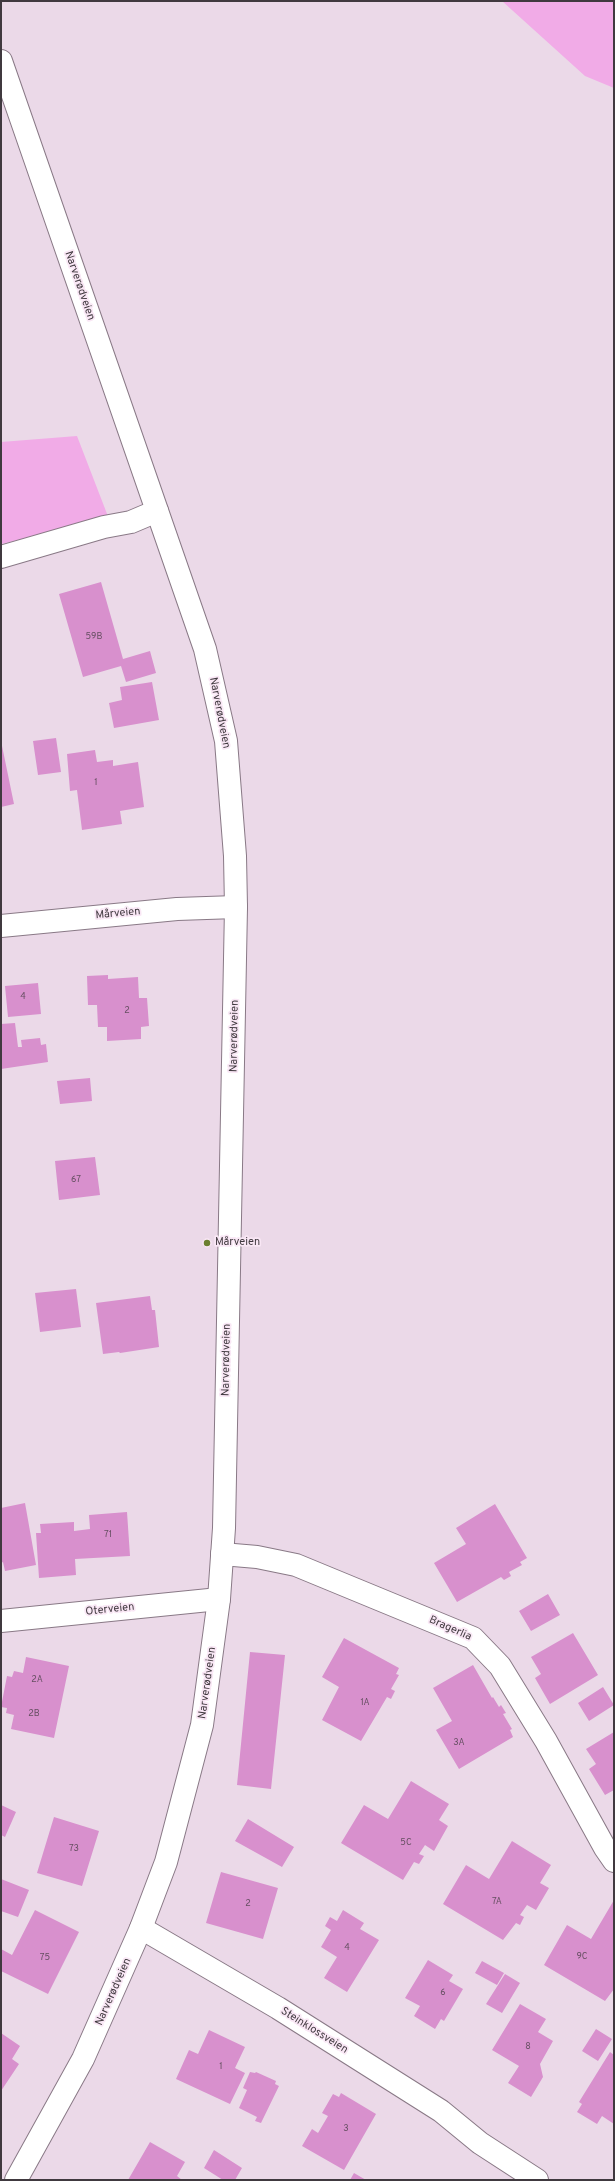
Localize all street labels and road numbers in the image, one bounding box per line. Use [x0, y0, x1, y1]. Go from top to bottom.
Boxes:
street label: Narverødveien [61, 250, 97, 322]
street label: Narverødveien [206, 676, 232, 750]
street label: Mårveien [95, 905, 141, 923]
street label: Narverødveien [228, 1000, 242, 1072]
street label: Narverødveien [220, 1324, 234, 1396]
street label: Oterveien [85, 1601, 135, 1619]
street label: Bragerlia [427, 1614, 473, 1644]
street label: Narverødveien [196, 1646, 220, 1720]
street label: Narverødveien [93, 1956, 135, 2028]
street label: Steinklossveien [278, 2005, 350, 2057]

